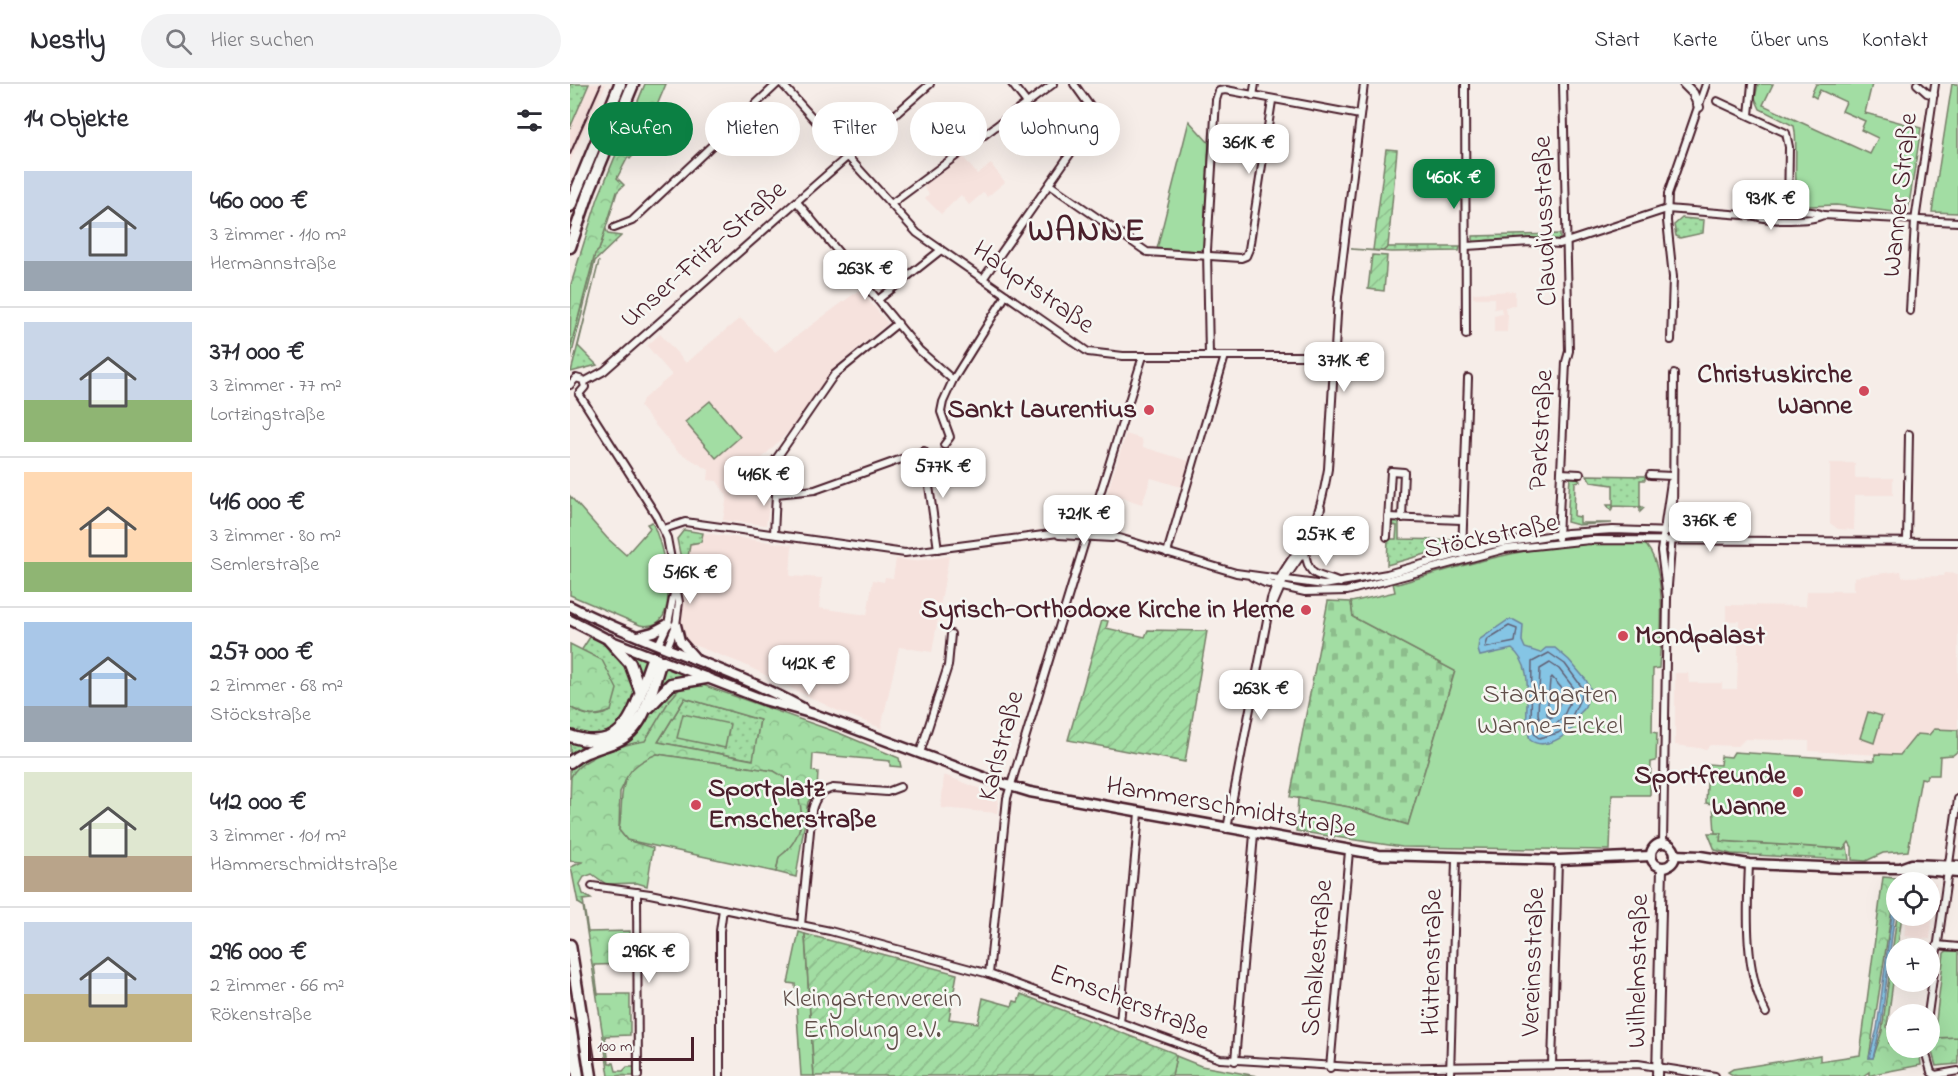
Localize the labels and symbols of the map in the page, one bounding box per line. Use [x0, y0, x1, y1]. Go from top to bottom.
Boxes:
street label: Wanner Straße [1873, 110, 1929, 279]
pin: 361K € [1200, 124, 1298, 175]
street label: Claudiusstraße [1524, 134, 1568, 307]
pin: 460K € [1405, 159, 1503, 210]
street label: Unser-Fritz-Straße [612, 171, 796, 338]
pin: 931K € [1722, 180, 1820, 231]
district label: WANNE [1028, 208, 1146, 256]
street label: Hauptstraße [964, 231, 1103, 345]
pin: 263K € [816, 250, 914, 301]
pin: 371K € [1295, 342, 1393, 393]
place label: Christuskirche Wanne [1697, 356, 1853, 426]
street label: Parkstraße [1519, 368, 1565, 491]
marker: Christuskirche Wanne [1857, 384, 1871, 398]
place label: Sankt Laurentius [947, 391, 1137, 430]
marker: Sankt Laurentius [1142, 403, 1156, 417]
pin: 577K € [894, 448, 992, 499]
pin: 416K € [715, 456, 813, 507]
pin: 721K € [1035, 495, 1133, 546]
pin: 376K € [1661, 502, 1759, 553]
street label: Stöckstraße [1420, 504, 1563, 570]
pin: 257K € [1277, 516, 1375, 567]
pin: 516K € [641, 554, 739, 605]
place label: Syrisch-Orthodoxe Kirche in Herne [921, 591, 1295, 630]
marker: Syrisch-Orthodoxe Kirche in Herne [1299, 603, 1313, 617]
place label: Mondpalast [1635, 617, 1766, 656]
marker: Mondpalast [1616, 629, 1630, 643]
pin: 412K € [760, 645, 858, 696]
pin: 263K € [1212, 670, 1310, 721]
park label: Stadtgarten Wanne-Eickel [1477, 676, 1623, 746]
street label: Karlstraße [969, 686, 1036, 805]
place label: Sportfreunde Wanne [1634, 757, 1787, 827]
street label: Hammerschmidtstraße [1103, 767, 1360, 849]
place label: Sportplatz Emscherstraße [708, 770, 877, 840]
marker: Sportfreunde Wanne [1791, 785, 1805, 799]
marker: Sportplatz Emscherstraße [689, 798, 703, 812]
street label: Schalkestraße [1292, 877, 1344, 1038]
street label: Vereinsstraße [1512, 886, 1556, 1038]
street label: Hüttenstraße [1412, 887, 1454, 1036]
street label: Wilhelmstraße [1618, 893, 1660, 1048]
pin: 296K € [600, 933, 698, 984]
street label: Emscherstraße [1043, 955, 1215, 1052]
park label: Kleingartenverein Erholung e.V. [782, 980, 962, 1050]
scale bar [588, 1034, 694, 1062]

